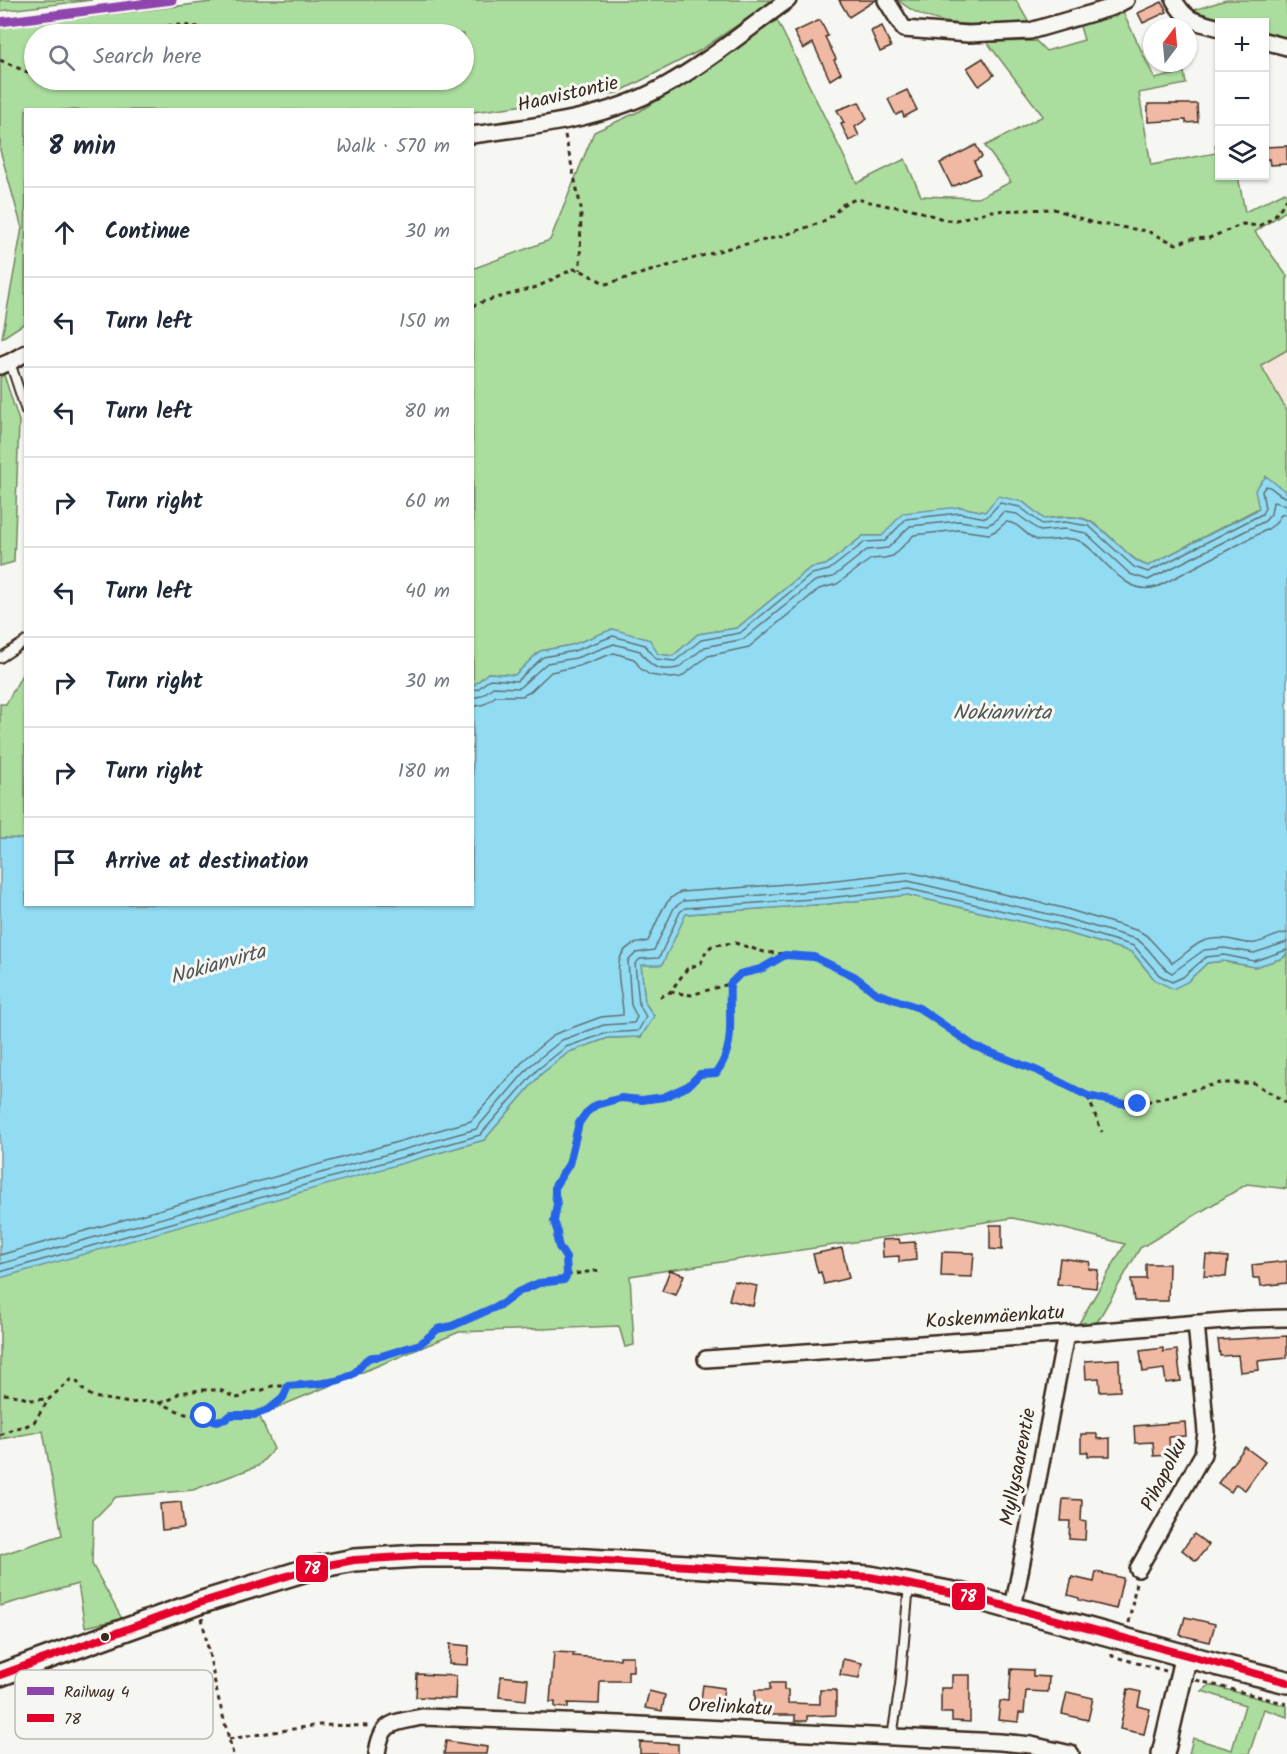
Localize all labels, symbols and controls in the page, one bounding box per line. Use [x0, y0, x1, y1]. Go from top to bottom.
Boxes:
north arrow [1143, 18, 1197, 72]
map controls [1215, 18, 1269, 180]
button: + [1215, 18, 1269, 72]
search box [24, 24, 474, 90]
text: Search here [93, 40, 201, 75]
icon: search [45, 41, 78, 74]
street label: Haavistontie [514, 68, 622, 122]
button: − [1215, 72, 1269, 126]
text: 8 min [48, 126, 116, 168]
button: layers [1215, 126, 1269, 180]
text: Walk · 570 m [336, 131, 450, 163]
text: Continue [105, 215, 190, 250]
icon: ahead [48, 216, 81, 249]
text: 30 m [405, 216, 450, 248]
text: Turn left [105, 305, 192, 340]
icon: left [48, 306, 81, 339]
text: 150 m [399, 306, 450, 338]
text: Turn left [105, 395, 192, 430]
icon: left [48, 396, 81, 429]
text: 80 m [404, 396, 450, 428]
text: Turn right [105, 485, 203, 520]
icon: right [48, 486, 81, 519]
text: 60 m [405, 486, 450, 518]
text: Turn left [105, 575, 192, 610]
icon: left [48, 576, 81, 609]
text: 40 m [405, 576, 450, 608]
text: Turn right [105, 665, 203, 700]
icon: right [48, 666, 81, 699]
text: 30 m [405, 666, 450, 698]
water label: Nokianvirta [953, 697, 1052, 730]
text: Turn right [105, 755, 203, 790]
icon: right [48, 756, 81, 789]
text: 180 m [398, 756, 450, 788]
text: Arrive at destination [105, 845, 308, 880]
icon: arrive [48, 846, 81, 879]
water label: Nokianvirta [166, 935, 271, 994]
route end [1124, 1090, 1150, 1116]
street label: Koskenmäenkatu [924, 1297, 1066, 1339]
route start [190, 1402, 216, 1428]
street label: Myllysaarentie [992, 1405, 1046, 1529]
street label: Pihapolku [1133, 1433, 1197, 1517]
line badge: 78 [295, 1554, 329, 1583]
text: 78 [304, 1557, 321, 1582]
line badge: 78 [951, 1582, 986, 1611]
text: 78 [960, 1585, 977, 1610]
unlabelled marker [99, 1631, 111, 1643]
legend [15, 1670, 213, 1739]
text: Railway 4 [64, 1680, 130, 1705]
street label: Orelinkatu [687, 1690, 773, 1726]
text: 78 [64, 1707, 81, 1732]

